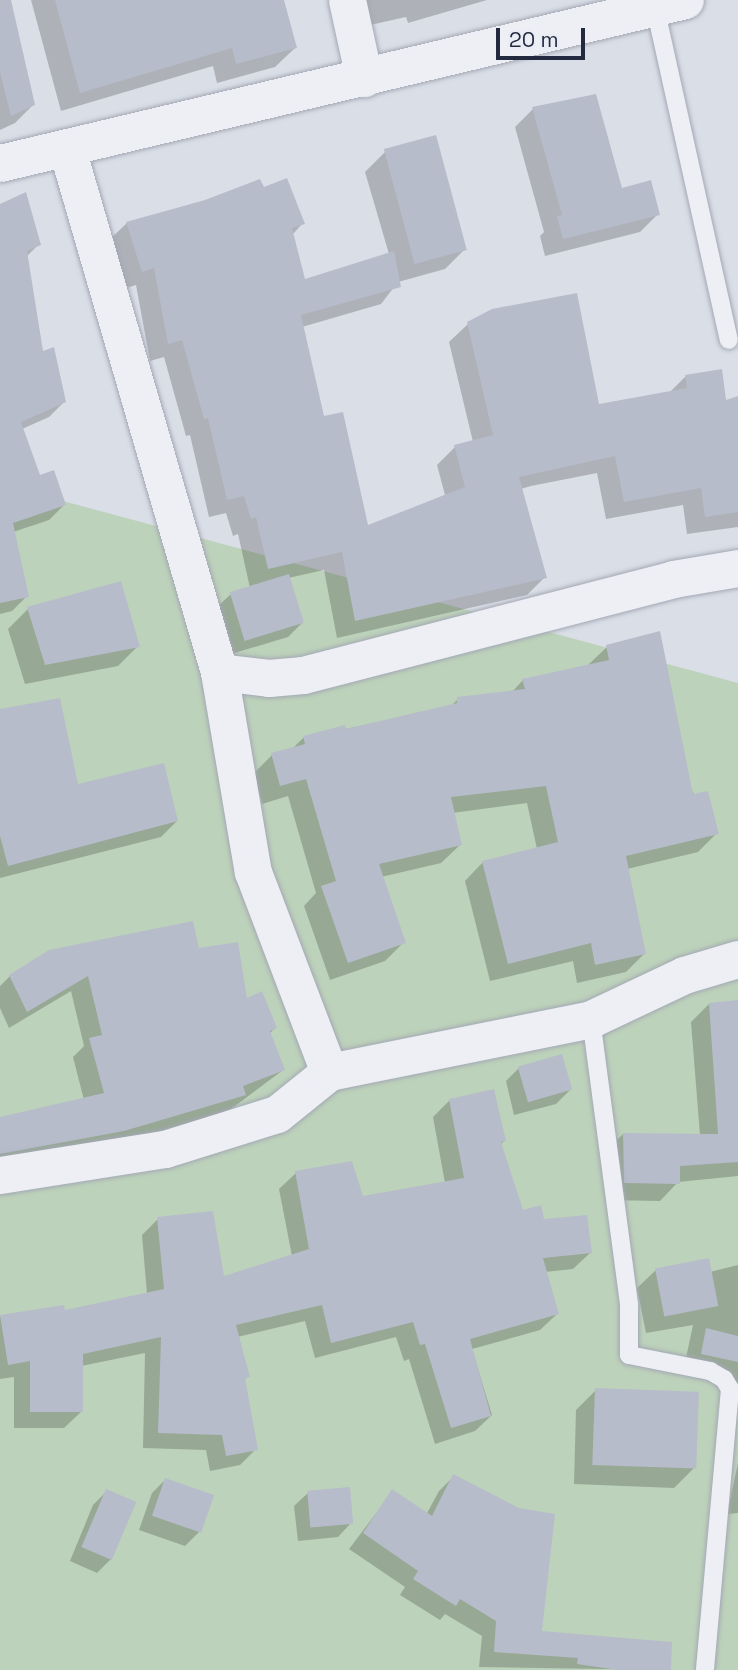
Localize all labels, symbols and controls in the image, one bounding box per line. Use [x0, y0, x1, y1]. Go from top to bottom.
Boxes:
scale bar [500, 14, 589, 58]
text: 20 m [509, 26, 559, 53]

